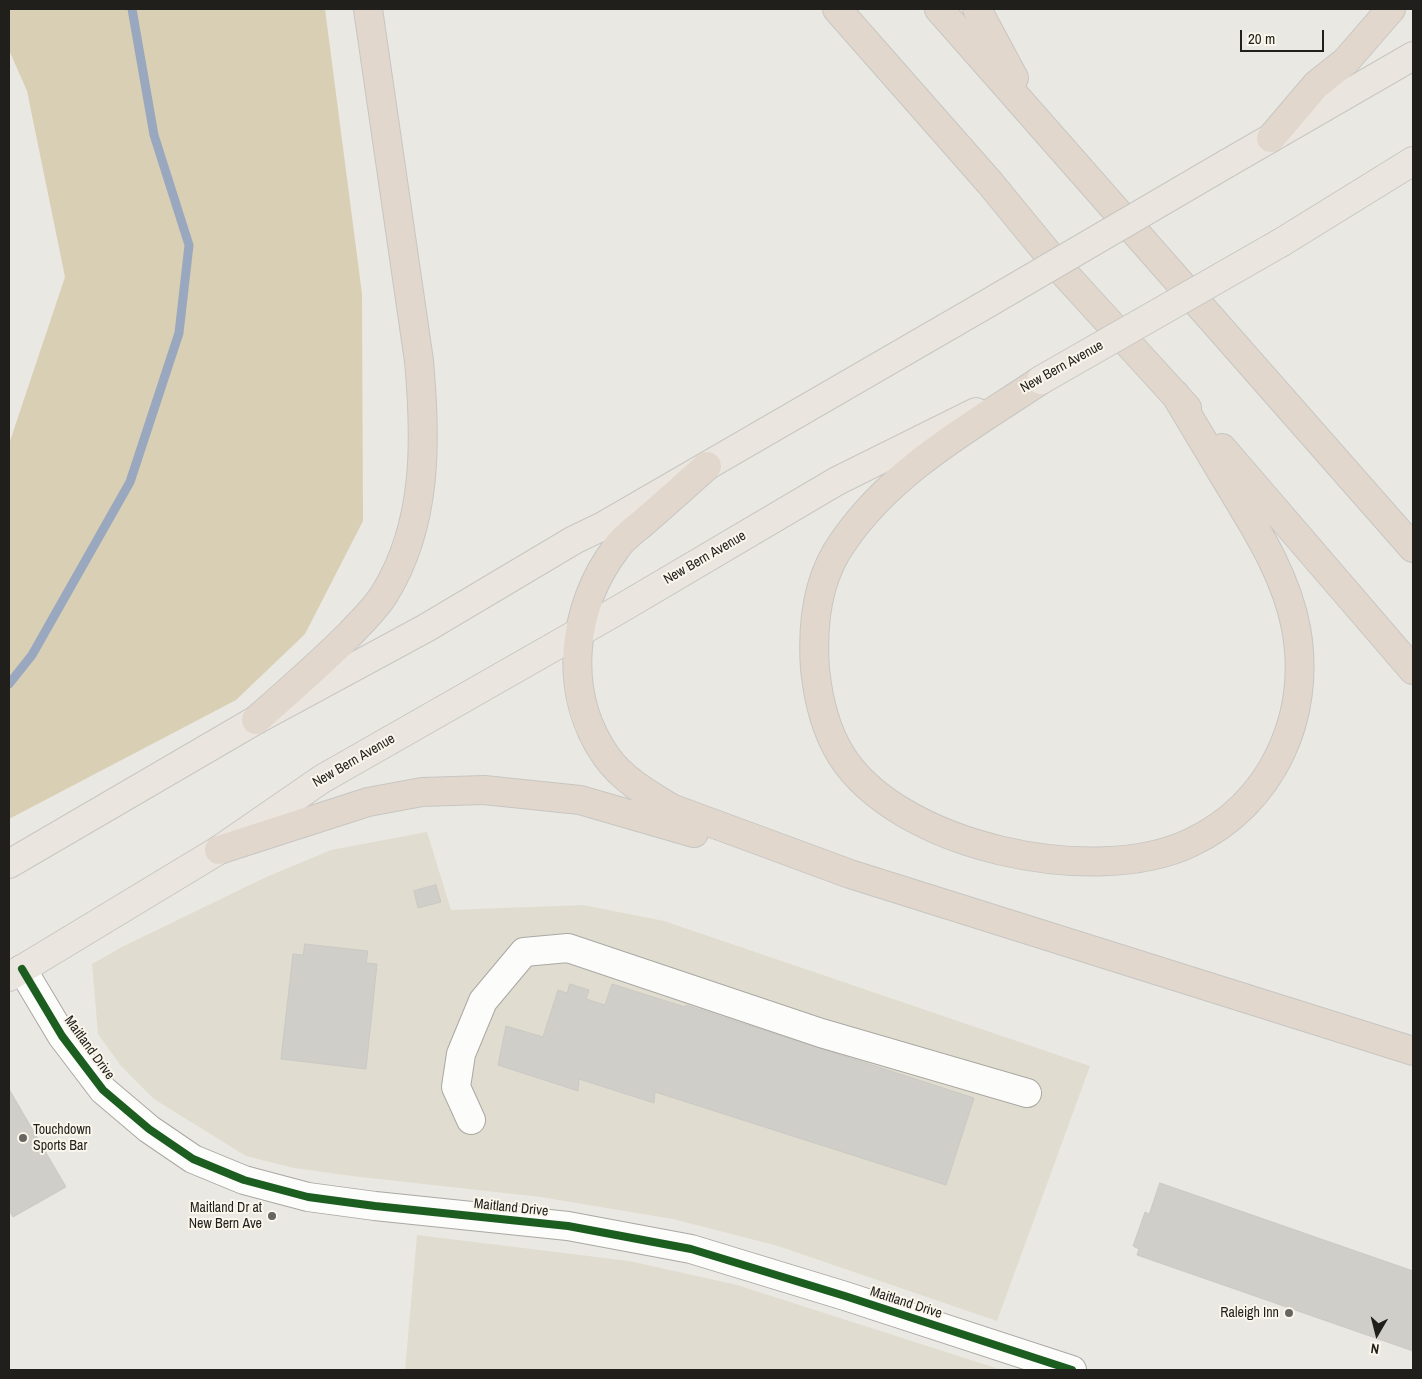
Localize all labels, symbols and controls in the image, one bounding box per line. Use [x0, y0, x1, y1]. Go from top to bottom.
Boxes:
scale bar [1242, 20, 1326, 52]
text: 20 m [1248, 28, 1275, 49]
street label: New Bern Avenue [1018, 337, 1106, 397]
street label: New Bern Avenue [661, 528, 749, 588]
street label: New Bern Avenue [310, 731, 398, 791]
street label: Maitland Drive [60, 1013, 118, 1083]
place label: Touchdown Sports Bar [33, 1122, 91, 1154]
marker: Touchdown Sports Bar [17, 1132, 29, 1144]
street label: Maitland Drive [473, 1196, 549, 1220]
place label: Maitland Dr at New Bern Ave [189, 1200, 262, 1232]
marker: Maitland Dr at New Bern Ave [266, 1210, 278, 1222]
street label: Maitland Drive [868, 1283, 944, 1323]
place label: Raleigh Inn [1220, 1305, 1279, 1321]
marker: Raleigh Inn [1283, 1307, 1295, 1319]
north arrow [1352, 1309, 1402, 1359]
text: N [1370, 1339, 1380, 1358]

